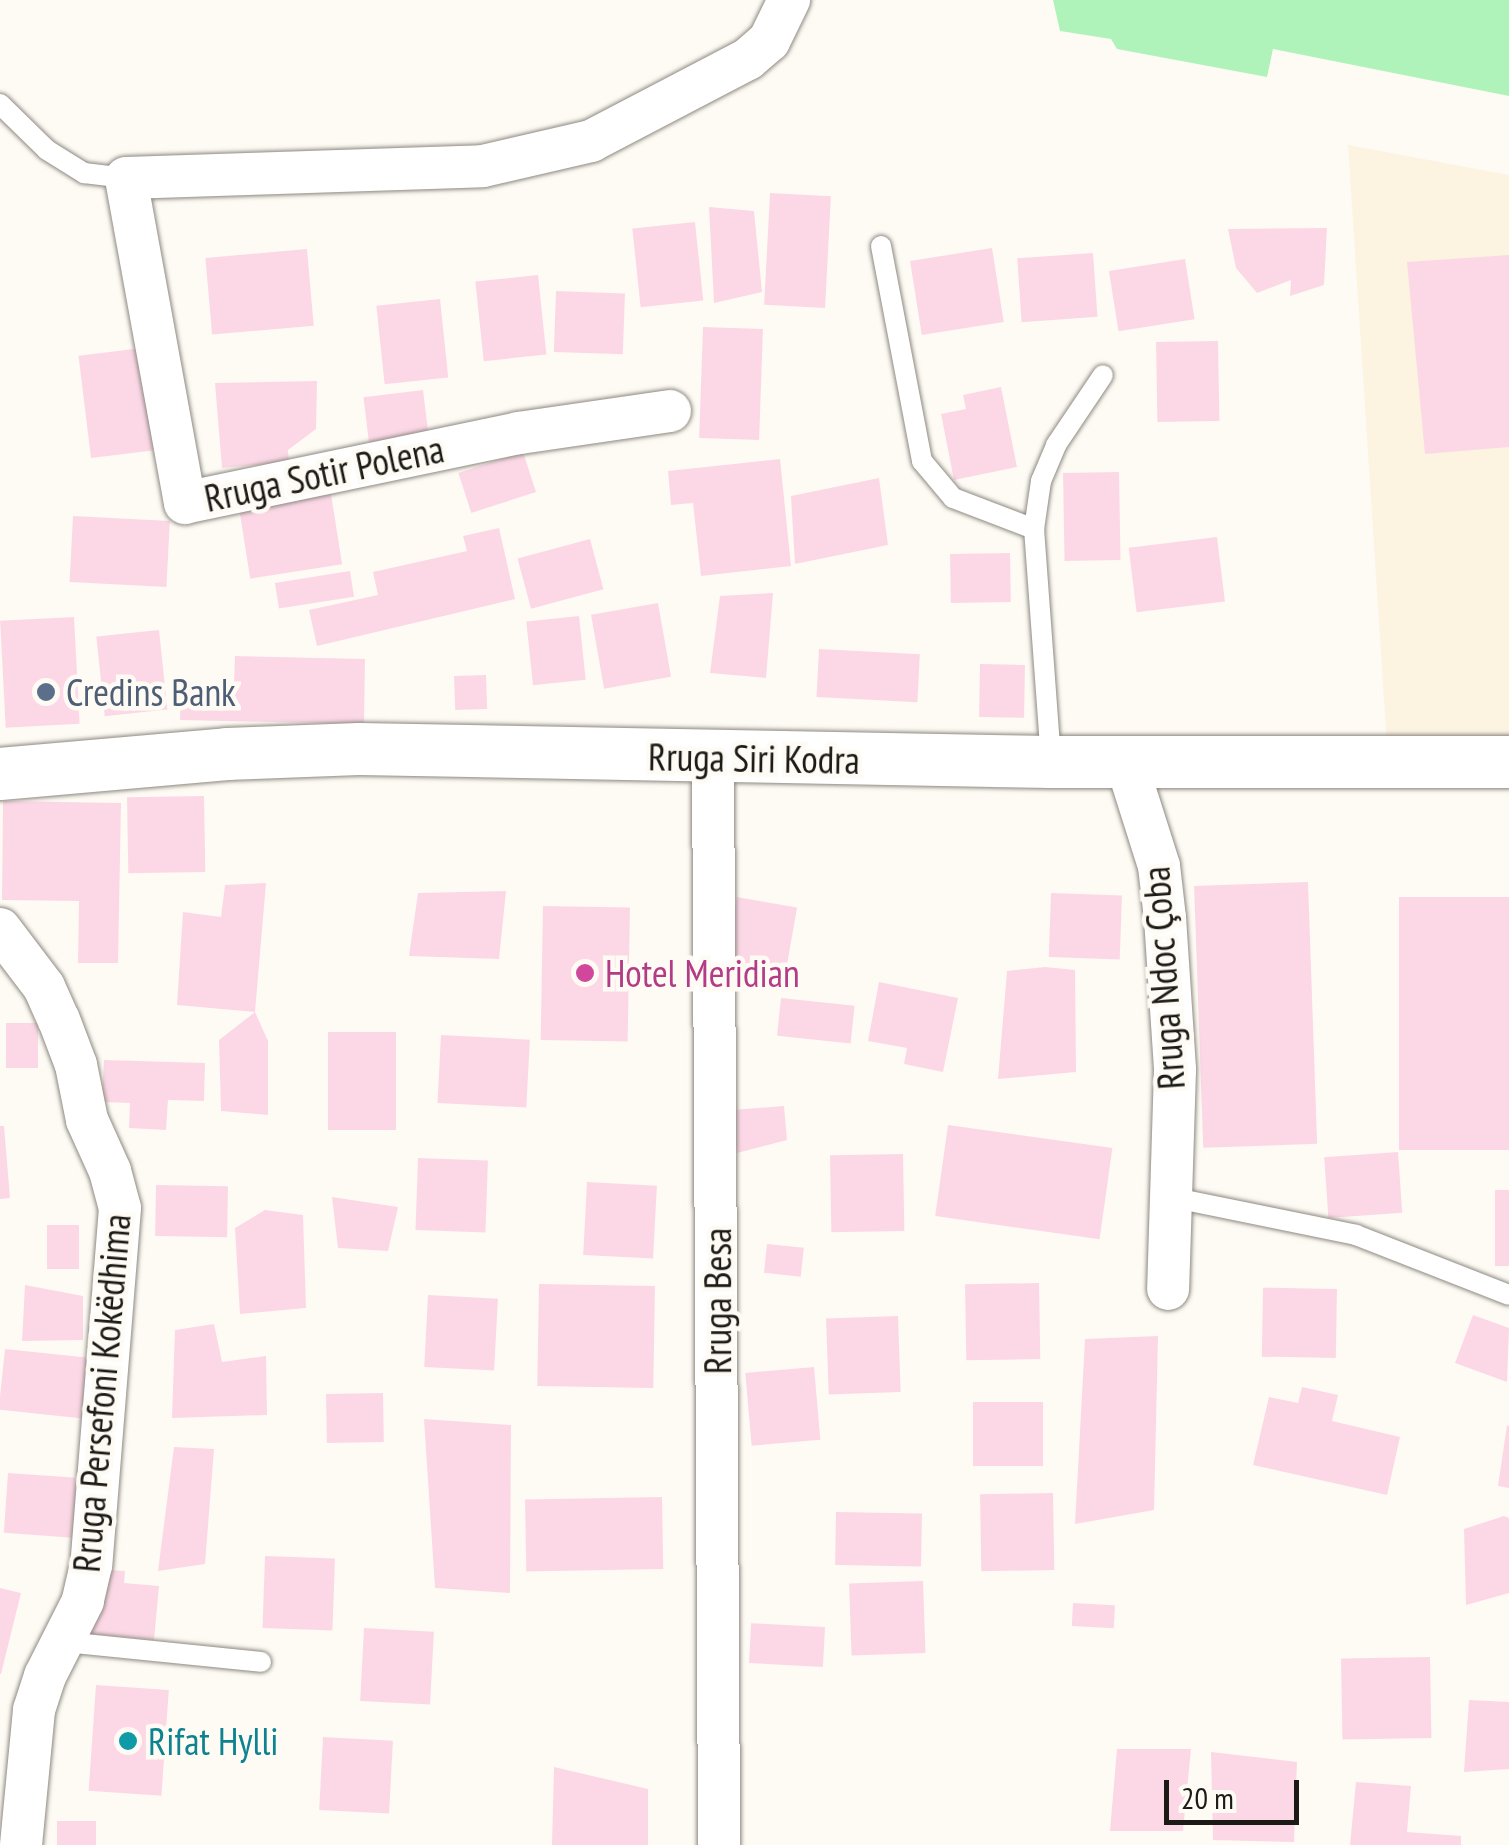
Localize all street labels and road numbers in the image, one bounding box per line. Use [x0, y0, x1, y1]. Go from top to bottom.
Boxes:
street label: Rruga Sotir Polena [200, 425, 448, 521]
street label: Rruga Siri Kodra [648, 733, 860, 783]
street label: Rruga Ndoc Çoba [1132, 865, 1194, 1091]
street label: Rruga Persefoni Kokëdhima [63, 1212, 139, 1574]
street label: Rruga Besa [694, 1228, 740, 1374]

